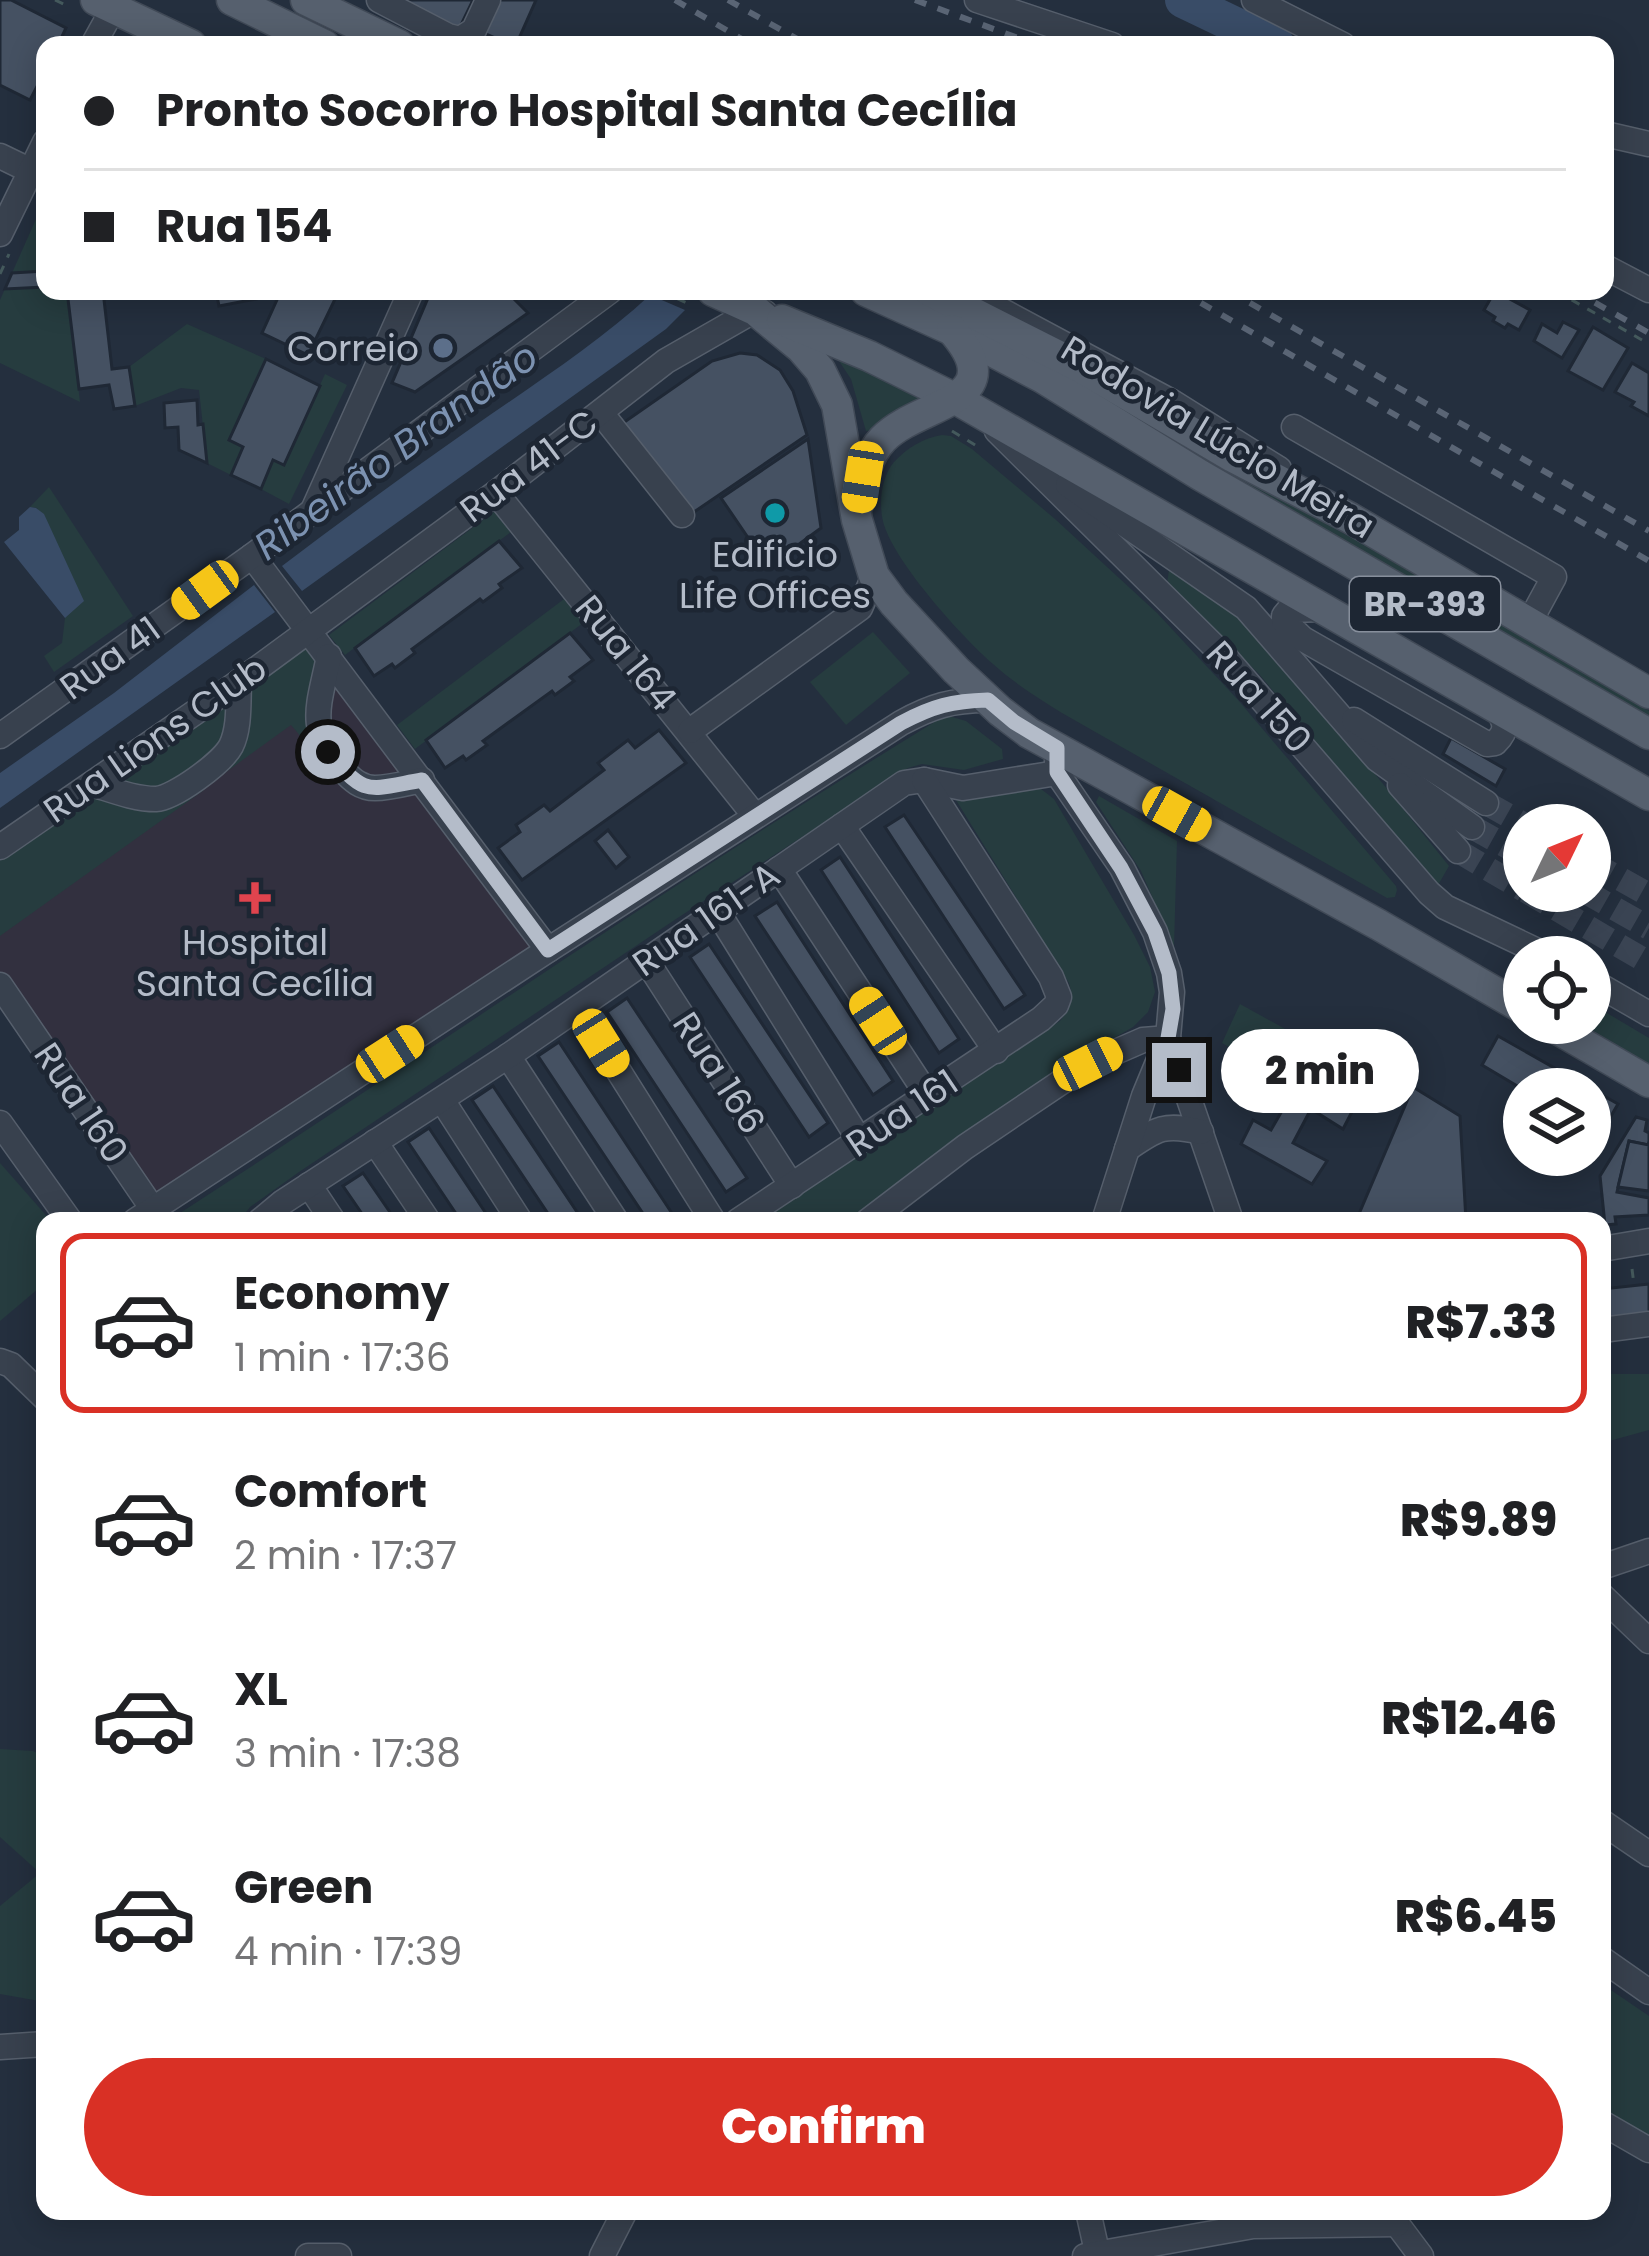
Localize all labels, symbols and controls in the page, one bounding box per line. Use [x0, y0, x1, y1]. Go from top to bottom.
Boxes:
text: Pronto Socorro Hospital Santa Cecília [156, 79, 1018, 142]
text: Rua 154 [156, 195, 332, 258]
place label: Correio [287, 323, 419, 374]
street label: Rodovia Lúcio Meira [1052, 323, 1384, 551]
water label: Ribeirão Brandão [243, 329, 549, 573]
marker: Correio [430, 335, 456, 361]
street label: Rua 41-C [449, 397, 609, 535]
car [840, 439, 886, 515]
marker: Edificio Life Offices [762, 500, 788, 526]
place label: Edificio Life Offices [679, 529, 871, 621]
car [165, 554, 245, 626]
road number: BR-393 [1350, 577, 1500, 631]
street label: Rua 164 [563, 584, 689, 722]
street label: Rua 41 [49, 604, 171, 712]
street label: Rua 150 [1195, 630, 1323, 764]
street label: Rua Lions Club [33, 643, 277, 835]
route start [301, 725, 355, 779]
car [1137, 781, 1217, 847]
north arrow [1503, 804, 1611, 912]
map controls [1503, 804, 1611, 1176]
street label: Rua 161-A [622, 850, 790, 988]
marker: Hospital Santa Cecília [239, 882, 271, 914]
place label: Hospital Santa Cecília [136, 917, 374, 1009]
button: locate [1503, 936, 1611, 1044]
car [843, 981, 913, 1061]
street label: Rua 166 [661, 1002, 777, 1144]
car [567, 1003, 635, 1083]
car [350, 1019, 430, 1089]
callout: 2 min [1221, 1028, 1419, 1112]
street label: Rua 160 [22, 1032, 140, 1174]
car [1048, 1032, 1128, 1096]
route end [1152, 1043, 1206, 1097]
text: 2 min [1265, 1043, 1375, 1098]
street label: Rua 161 [836, 1057, 968, 1169]
button: layers [1503, 1068, 1611, 1176]
text: Economy [234, 1262, 449, 1325]
icon: car [90, 1269, 198, 1377]
text: R$7.33 [1406, 1291, 1557, 1354]
text: 1 min · 17:36 [234, 1330, 451, 1385]
text: Comfort [234, 1460, 427, 1523]
icon: car [90, 1467, 198, 1575]
text: R$9.89 [1400, 1489, 1557, 1552]
text: 2 min · 17:37 [234, 1528, 457, 1583]
text: XL [234, 1658, 288, 1721]
icon: car [90, 1665, 198, 1773]
text: R$12.46 [1381, 1687, 1557, 1750]
text: 3 min · 17:38 [234, 1726, 461, 1781]
text: Green [234, 1856, 373, 1919]
icon: car [90, 1863, 198, 1971]
text: R$6.45 [1395, 1885, 1557, 1948]
text: 4 min · 17:39 [234, 1924, 462, 1979]
button: Confirm [84, 2058, 1563, 2196]

